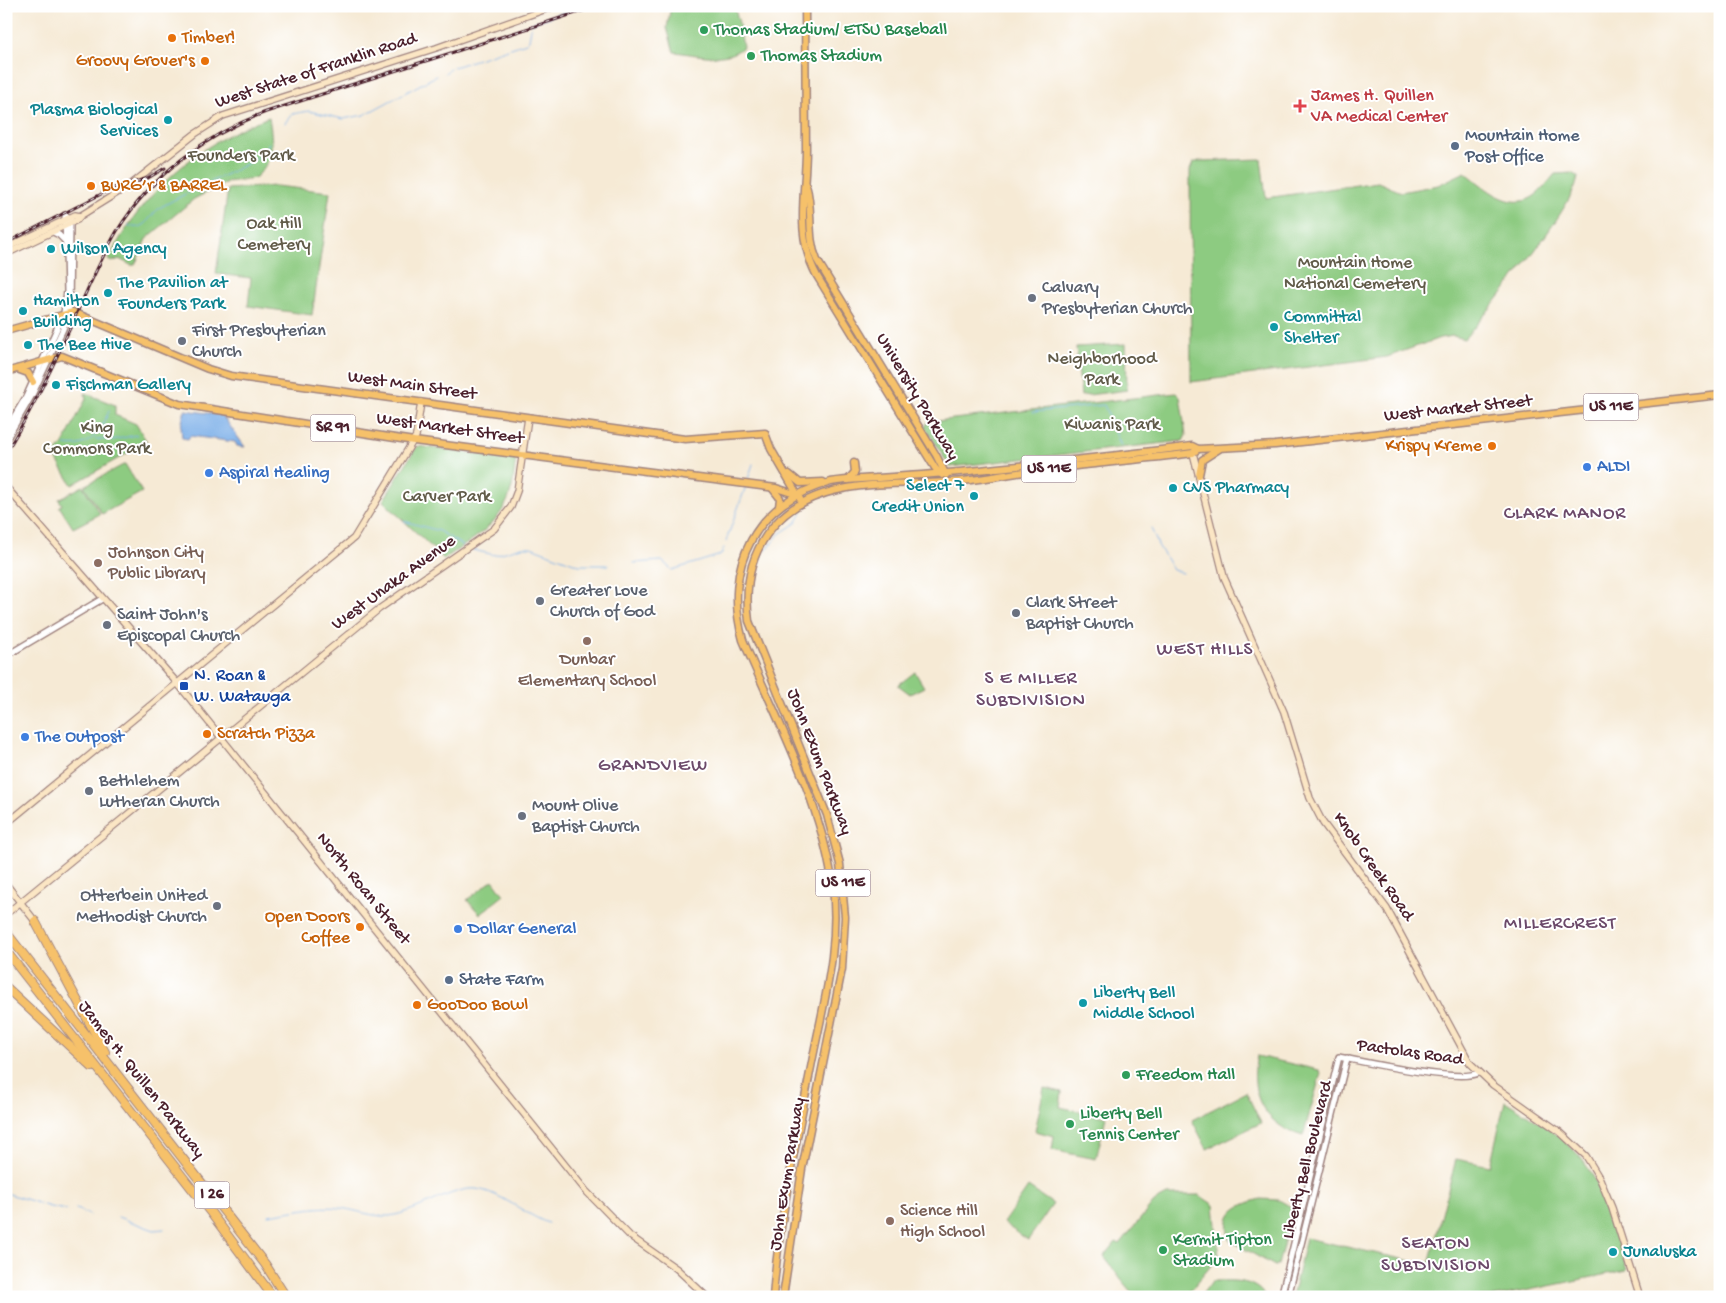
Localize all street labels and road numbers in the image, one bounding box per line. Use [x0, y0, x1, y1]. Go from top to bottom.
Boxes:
street label: West State of Franklin Road [213, 28, 421, 114]
street label: University Parkway [871, 330, 963, 464]
street label: West Main Street [346, 367, 479, 406]
street label: West Market Street [1383, 391, 1535, 427]
road number: US 11E [1584, 394, 1638, 421]
street label: West Market Street [375, 408, 527, 450]
road number: SR 91 [310, 414, 356, 442]
road number: US 11E [1022, 456, 1076, 482]
street label: West Unaka Avenue [328, 531, 461, 635]
street label: John Exum Parkway [781, 686, 857, 838]
street label: Knob Creek Road [1328, 809, 1419, 927]
street label: North Roan Street [311, 829, 416, 951]
road number: US 11E [816, 870, 870, 896]
street label: James H. Quillen Parkway [73, 997, 209, 1163]
street label: Pactolas Road [1355, 1035, 1466, 1071]
street label: Liberty Bell Boulevard [1278, 1078, 1338, 1241]
street label: John Exum Parkway [766, 1096, 810, 1252]
road number: I 26 [194, 1182, 230, 1208]

